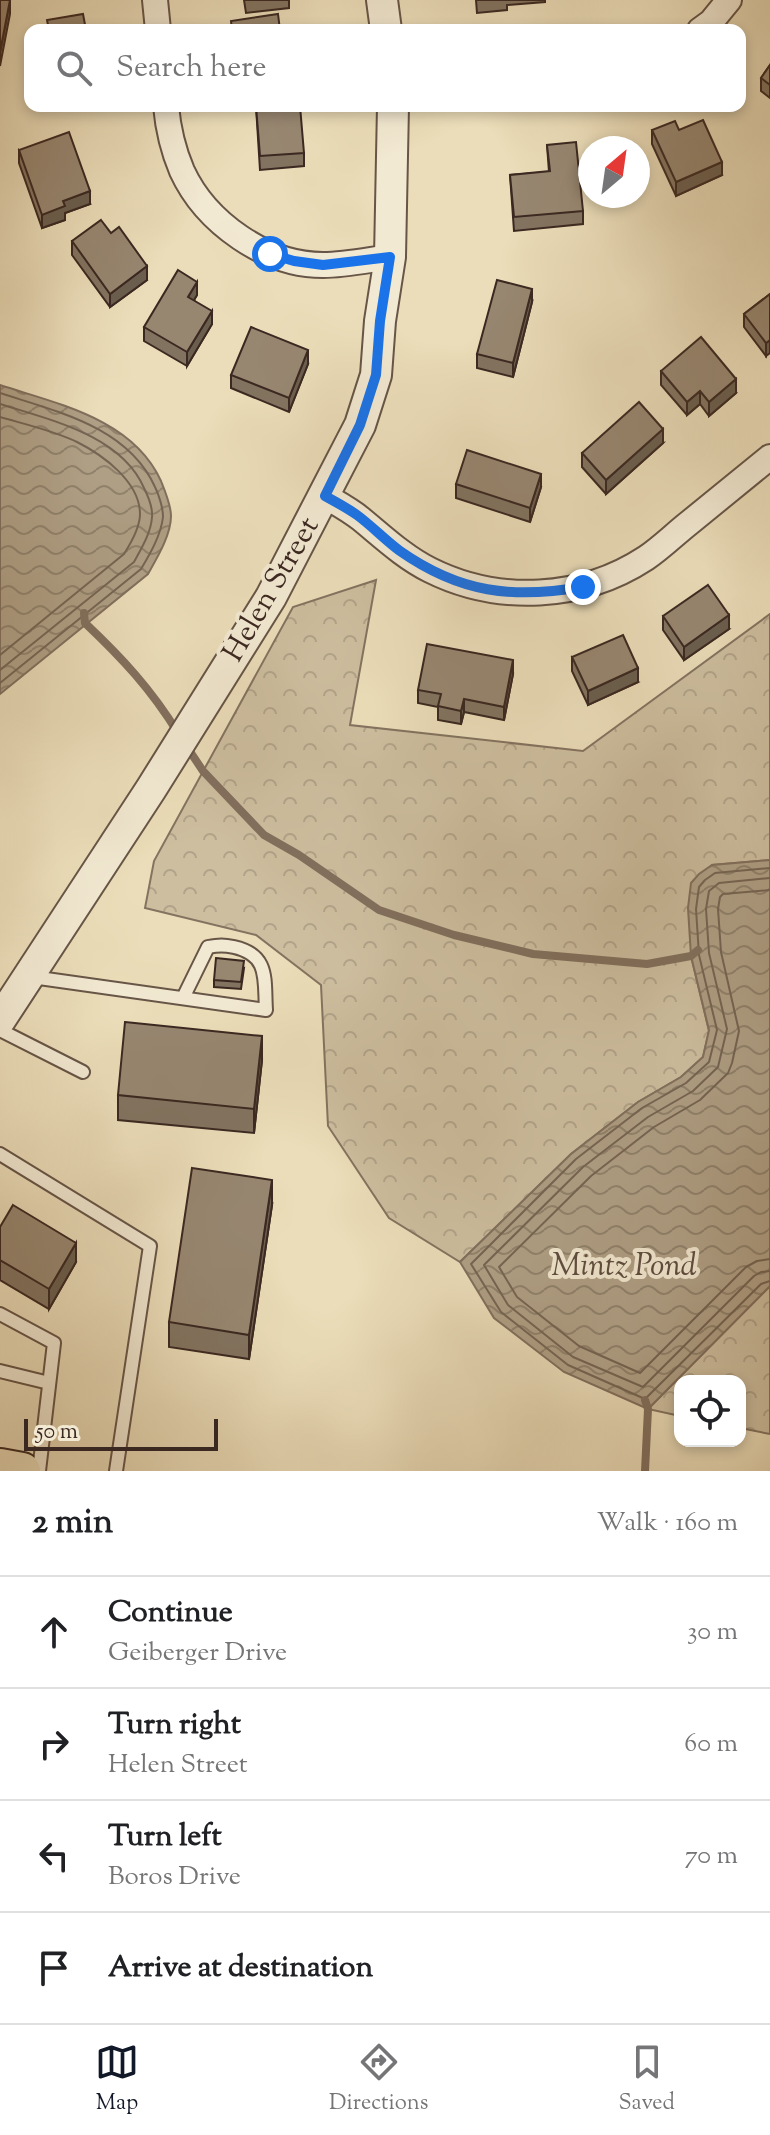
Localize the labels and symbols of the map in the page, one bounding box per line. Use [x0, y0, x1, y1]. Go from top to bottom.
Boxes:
north arrow [578, 136, 650, 208]
route start [252, 236, 288, 272]
street label: Helen Street [213, 509, 331, 671]
route end [565, 569, 601, 605]
water label: Mintz Pond [551, 1244, 697, 1290]
scale bar [24, 1415, 218, 1451]

